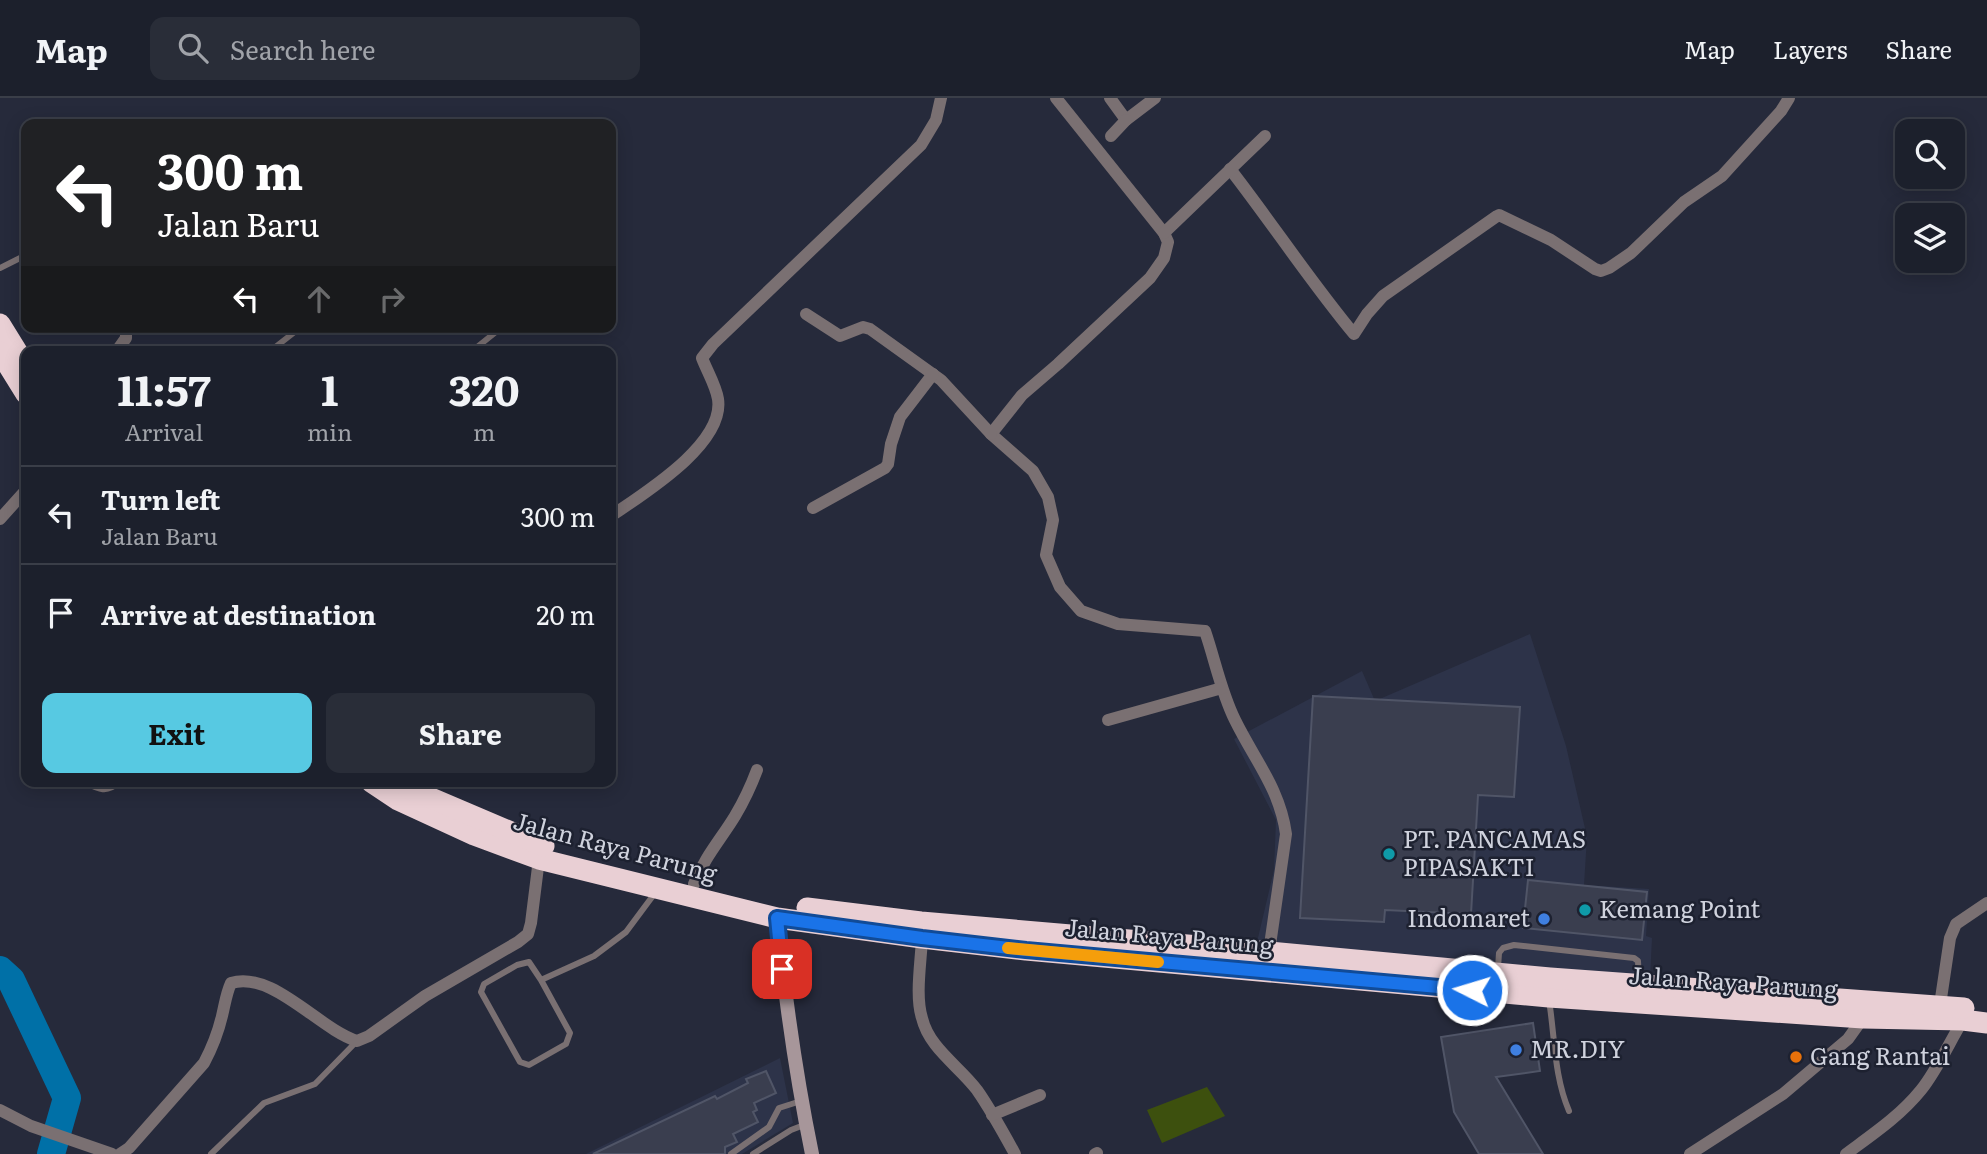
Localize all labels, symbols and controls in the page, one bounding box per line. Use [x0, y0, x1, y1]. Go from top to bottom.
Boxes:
search box [150, 17, 640, 80]
text: Map [35, 24, 108, 73]
icon: search [174, 29, 212, 67]
text: Search here [230, 29, 376, 68]
text: Map [1684, 31, 1735, 66]
text: Layers [1773, 31, 1847, 66]
text: Share [1885, 31, 1952, 66]
map controls [1895, 119, 1965, 273]
button: search [1895, 119, 1965, 189]
text: 300 m [157, 132, 303, 205]
icon: left [42, 147, 133, 238]
text: Jalan Baru [157, 199, 320, 247]
button: layers [1895, 203, 1965, 273]
icon: left [227, 280, 265, 318]
icon: ahead [300, 280, 338, 318]
icon: right [373, 280, 411, 318]
text: 11:57 [117, 357, 211, 419]
text: 1 [321, 357, 338, 419]
text: 320 [449, 357, 520, 419]
text: Arrival [125, 414, 203, 448]
text: min [307, 414, 352, 448]
text: m [473, 414, 495, 448]
text: Turn left [101, 479, 220, 518]
icon: left [42, 496, 80, 534]
text: 300 m [520, 496, 595, 535]
text: Jalan Baru [101, 518, 218, 552]
icon: arrive [42, 594, 80, 632]
text: Arrive at destination [101, 594, 376, 633]
text: 20 m [536, 594, 595, 633]
button: Exit [42, 693, 312, 773]
button: Share [326, 693, 595, 773]
street label: Jalan Raya Parung [510, 802, 722, 890]
place label: PT. PANCAMAS PIPASAKTI [1403, 820, 1586, 883]
marker: PT. PANCAMAS PIPASAKTI [1381, 846, 1397, 862]
place label: Kemang Point [1599, 890, 1761, 925]
place label: Indomaret [1407, 899, 1530, 934]
marker: Kemang Point [1577, 902, 1593, 918]
street label: Jalan Raya Parung [1063, 908, 1276, 961]
marker: Indomaret [1536, 911, 1552, 927]
pin [752, 939, 812, 999]
icon: arrive [763, 950, 801, 988]
position arrow [1435, 953, 1509, 1027]
street label: Jalan Raya Parung [1627, 956, 1840, 1005]
place label: MR.DIY [1530, 1030, 1625, 1065]
place label: Gang Rantai [1810, 1037, 1950, 1072]
marker: MR.DIY [1508, 1042, 1524, 1058]
marker: Gang Rantai [1788, 1049, 1804, 1065]

